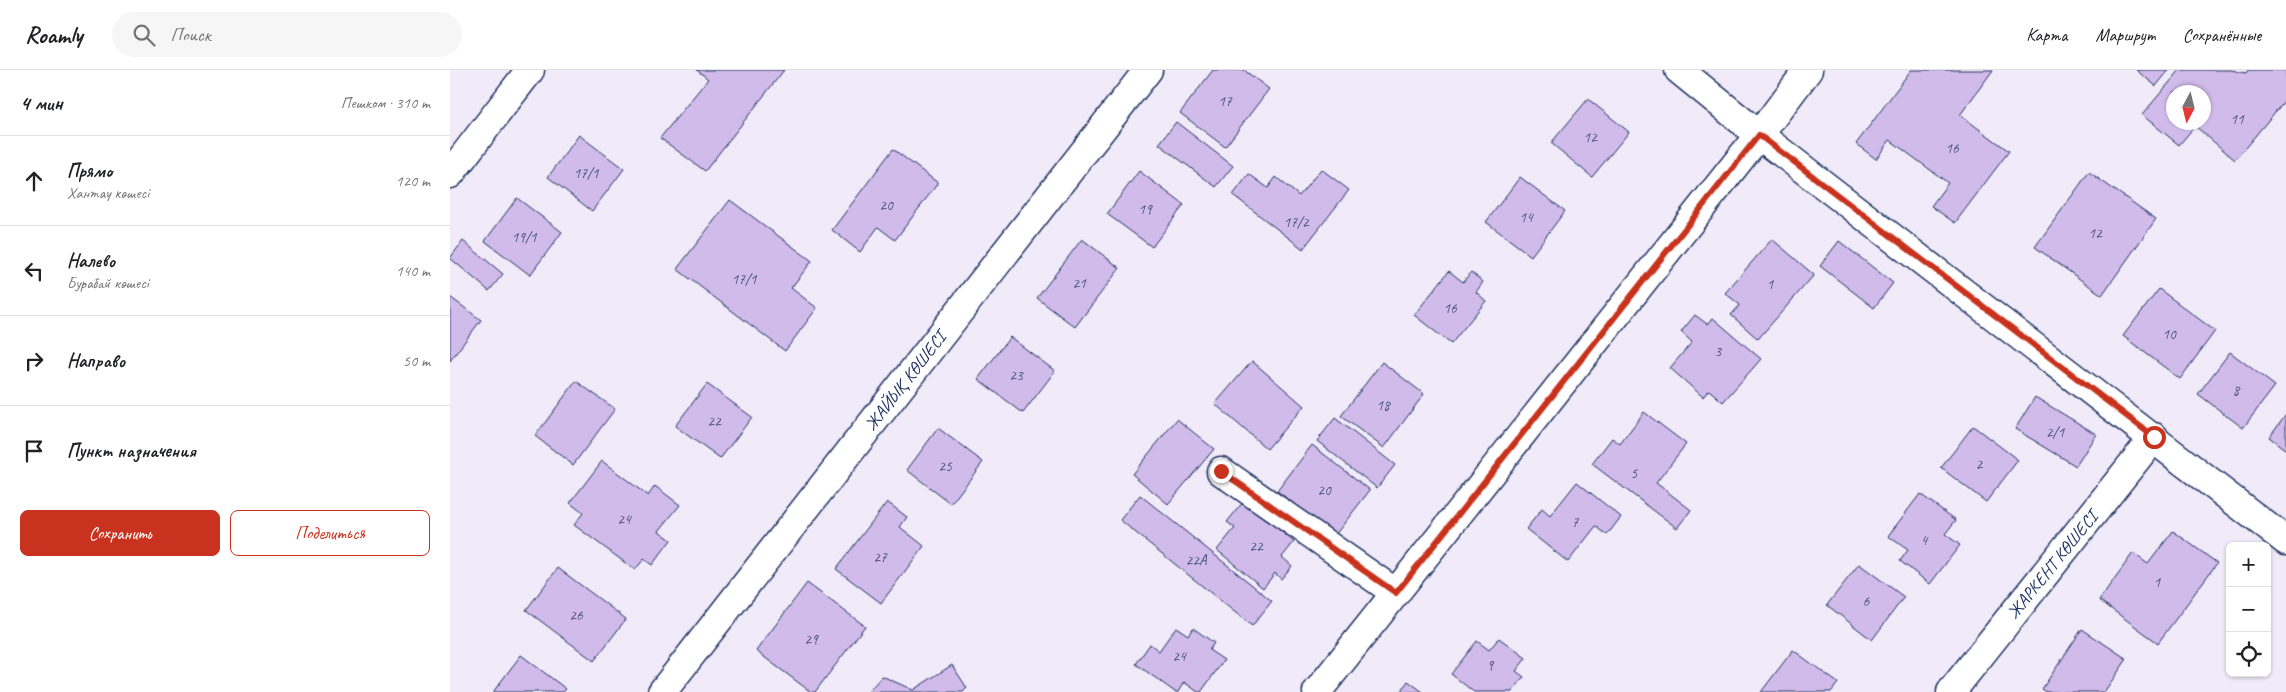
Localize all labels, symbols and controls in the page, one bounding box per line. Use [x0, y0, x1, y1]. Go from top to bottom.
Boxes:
search box [112, 12, 462, 57]
text: Roamly [25, 20, 82, 50]
icon: search [130, 21, 158, 49]
text: Поиск [170, 23, 211, 47]
text: Карта [2026, 24, 2067, 46]
text: Маршрут [2095, 24, 2155, 46]
text: Сохранённые [2183, 24, 2261, 46]
north arrow [2166, 85, 2211, 130]
text: 4 мин [20, 90, 63, 116]
house number: 17 [1218, 92, 1233, 111]
text: Пешком · 310 m [341, 93, 430, 113]
house number: 11 [2230, 110, 2245, 129]
house number: 12 [1583, 128, 1598, 147]
house number: 16 [1945, 139, 1960, 158]
text: Прямо [67, 159, 112, 183]
house number: 17/1 [573, 164, 600, 183]
icon: ahead [20, 167, 48, 195]
text: 120 m [396, 171, 430, 191]
text: Хантау көшесі [67, 183, 149, 203]
house number: 20 [879, 196, 894, 215]
house number: 19 [1138, 200, 1153, 219]
house number: 14 [1519, 208, 1534, 227]
house number: 17/2 [1283, 213, 1310, 232]
house number: 12 [2088, 224, 2103, 243]
house number: 19/1 [511, 228, 538, 247]
text: Налево [67, 249, 115, 273]
icon: left [20, 257, 48, 285]
text: 140 m [396, 261, 430, 281]
house number: 17/1 [731, 270, 758, 289]
text: Бурабай көшесі [67, 273, 149, 293]
house number: 21 [1072, 274, 1087, 293]
house number: 1 [1767, 275, 1775, 294]
house number: 16 [1443, 299, 1458, 318]
street label: ЖАЙЫҚ КӨШЕСІ [860, 324, 953, 435]
house number: 10 [2162, 325, 2177, 344]
house number: 3 [1715, 342, 1723, 361]
icon: right [20, 347, 48, 375]
text: Направо [67, 349, 125, 373]
text: 50 m [403, 351, 430, 371]
house number: 23 [1009, 366, 1024, 385]
house number: 8 [2233, 381, 2241, 400]
house number: 18 [1376, 396, 1391, 415]
house number: 22 [707, 412, 722, 431]
house number: 2/1 [2046, 423, 2065, 442]
route start [2143, 426, 2166, 449]
icon: arrive [20, 437, 48, 465]
text: Пункт назначения [67, 439, 196, 463]
house number: 2 [1976, 455, 1984, 474]
house number: 25 [938, 457, 953, 476]
route end [1210, 460, 1233, 483]
house number: 5 [1631, 464, 1639, 483]
house number: 20 [1317, 481, 1332, 500]
street label: ЖАРКЕНТ КӨШЕСІ [2002, 504, 2104, 623]
button: Сохранить [20, 510, 220, 556]
button: Поделиться [230, 510, 430, 556]
house number: 24 [617, 510, 632, 529]
house number: 7 [1572, 513, 1580, 532]
house number: 4 [1921, 531, 1929, 550]
house number: 22 [1249, 537, 1264, 556]
map controls [2226, 542, 2271, 677]
button: + [2226, 542, 2271, 587]
house number: 27 [873, 548, 888, 567]
house number: 22А [1185, 551, 1208, 570]
house number: 1 [2154, 573, 2162, 592]
button: − [2226, 587, 2271, 632]
house number: 6 [1863, 592, 1871, 611]
house number: 26 [569, 606, 584, 625]
house number: 29 [804, 630, 819, 649]
button: locate [2226, 632, 2271, 677]
house number: 24 [1172, 647, 1187, 666]
house number: 9 [1487, 656, 1495, 675]

